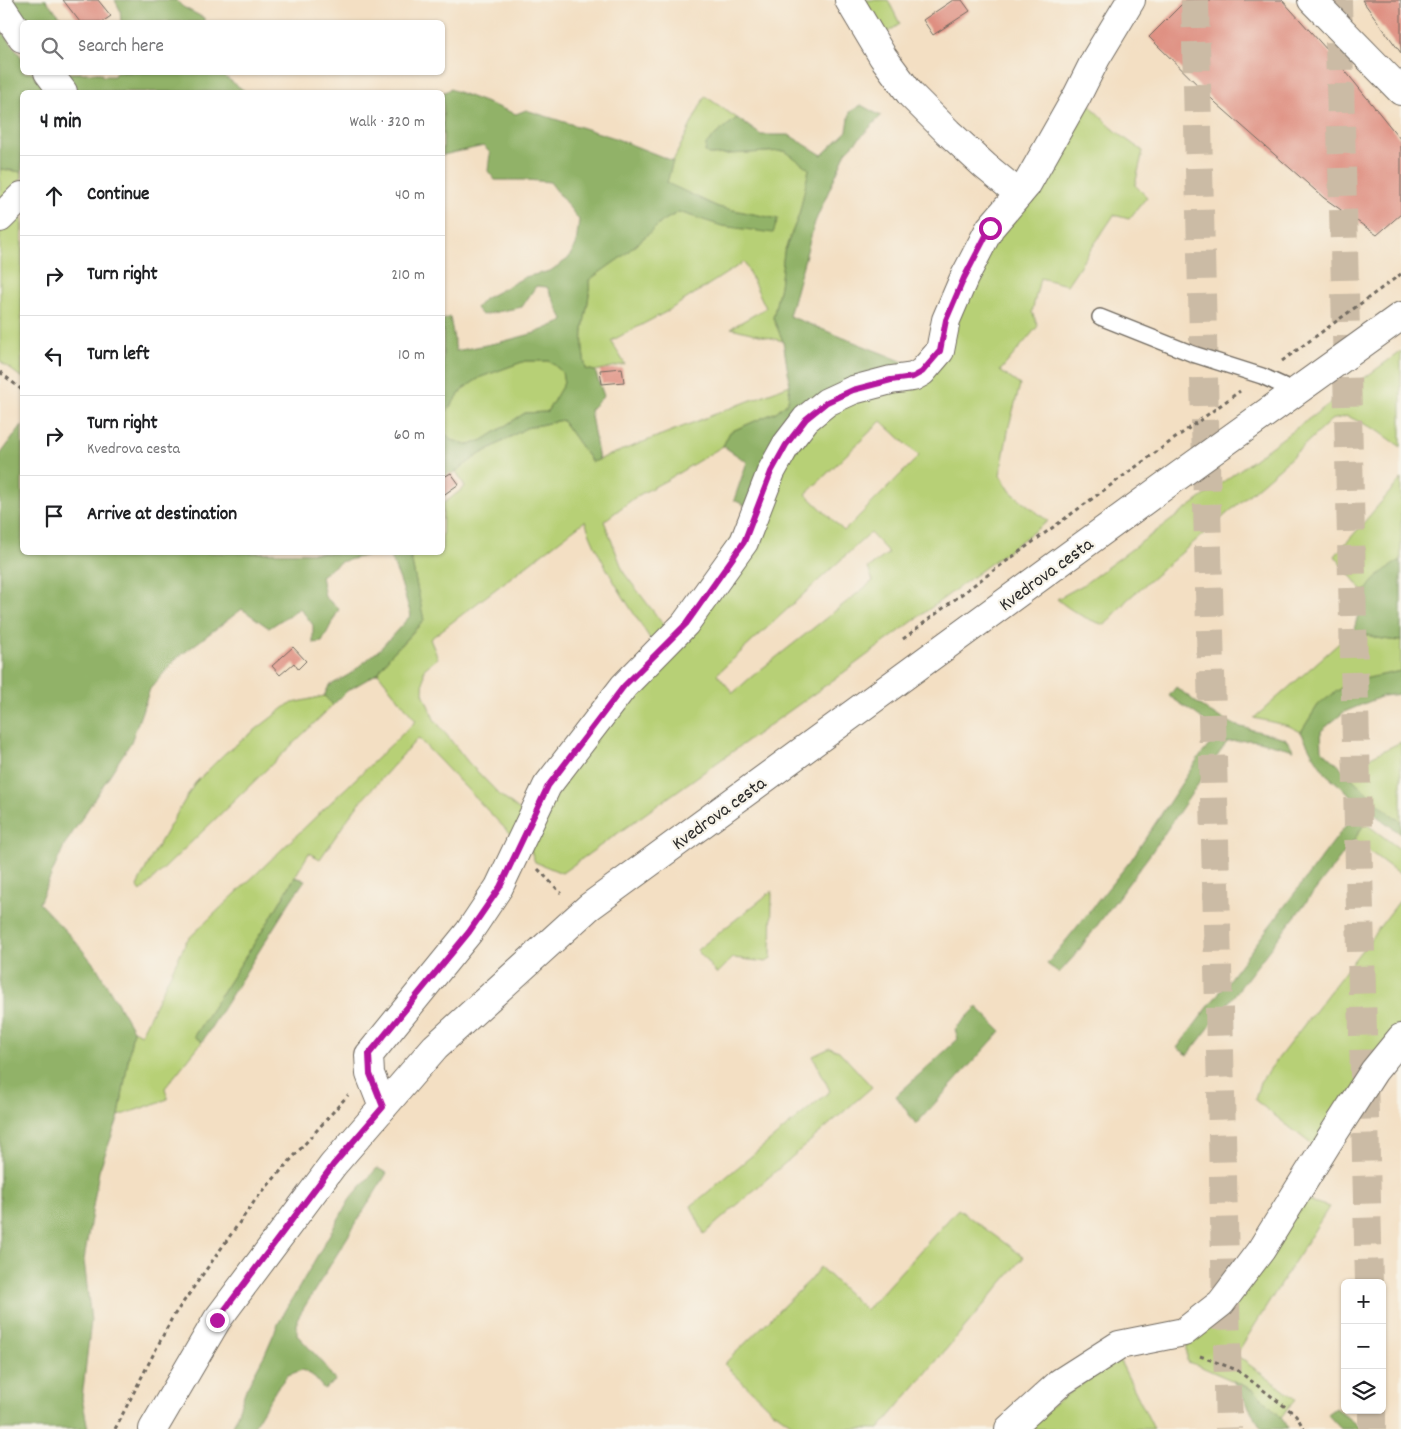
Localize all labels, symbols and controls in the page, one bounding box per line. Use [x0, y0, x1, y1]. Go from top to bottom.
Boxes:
search box [20, 20, 445, 75]
icon: search [38, 34, 66, 62]
text: Search here [78, 34, 164, 61]
text: 4 min [40, 108, 82, 138]
text: Walk · 320 m [349, 111, 425, 134]
icon: ahead [40, 182, 68, 210]
text: Continue [87, 182, 149, 209]
text: 40 m [395, 184, 425, 207]
route start [979, 217, 1002, 240]
icon: right [40, 262, 68, 290]
text: Turn right [87, 262, 158, 289]
text: 210 m [391, 264, 425, 287]
icon: left [40, 342, 68, 370]
text: Turn left [87, 342, 150, 369]
text: 10 m [398, 344, 425, 367]
text: Turn right [87, 411, 158, 438]
icon: right [40, 422, 68, 450]
text: 60 m [394, 424, 425, 447]
text: Kvedrova cesta [87, 438, 180, 461]
icon: arrive [40, 502, 68, 530]
text: Arrive at destination [87, 502, 237, 529]
street label: Kvedrova cesta [994, 532, 1101, 619]
street label: Kvedrova cesta [667, 771, 774, 858]
map controls [1341, 1279, 1386, 1414]
button: + [1341, 1279, 1386, 1324]
route end [206, 1309, 229, 1332]
button: − [1341, 1324, 1386, 1369]
button: layers [1341, 1369, 1386, 1414]

